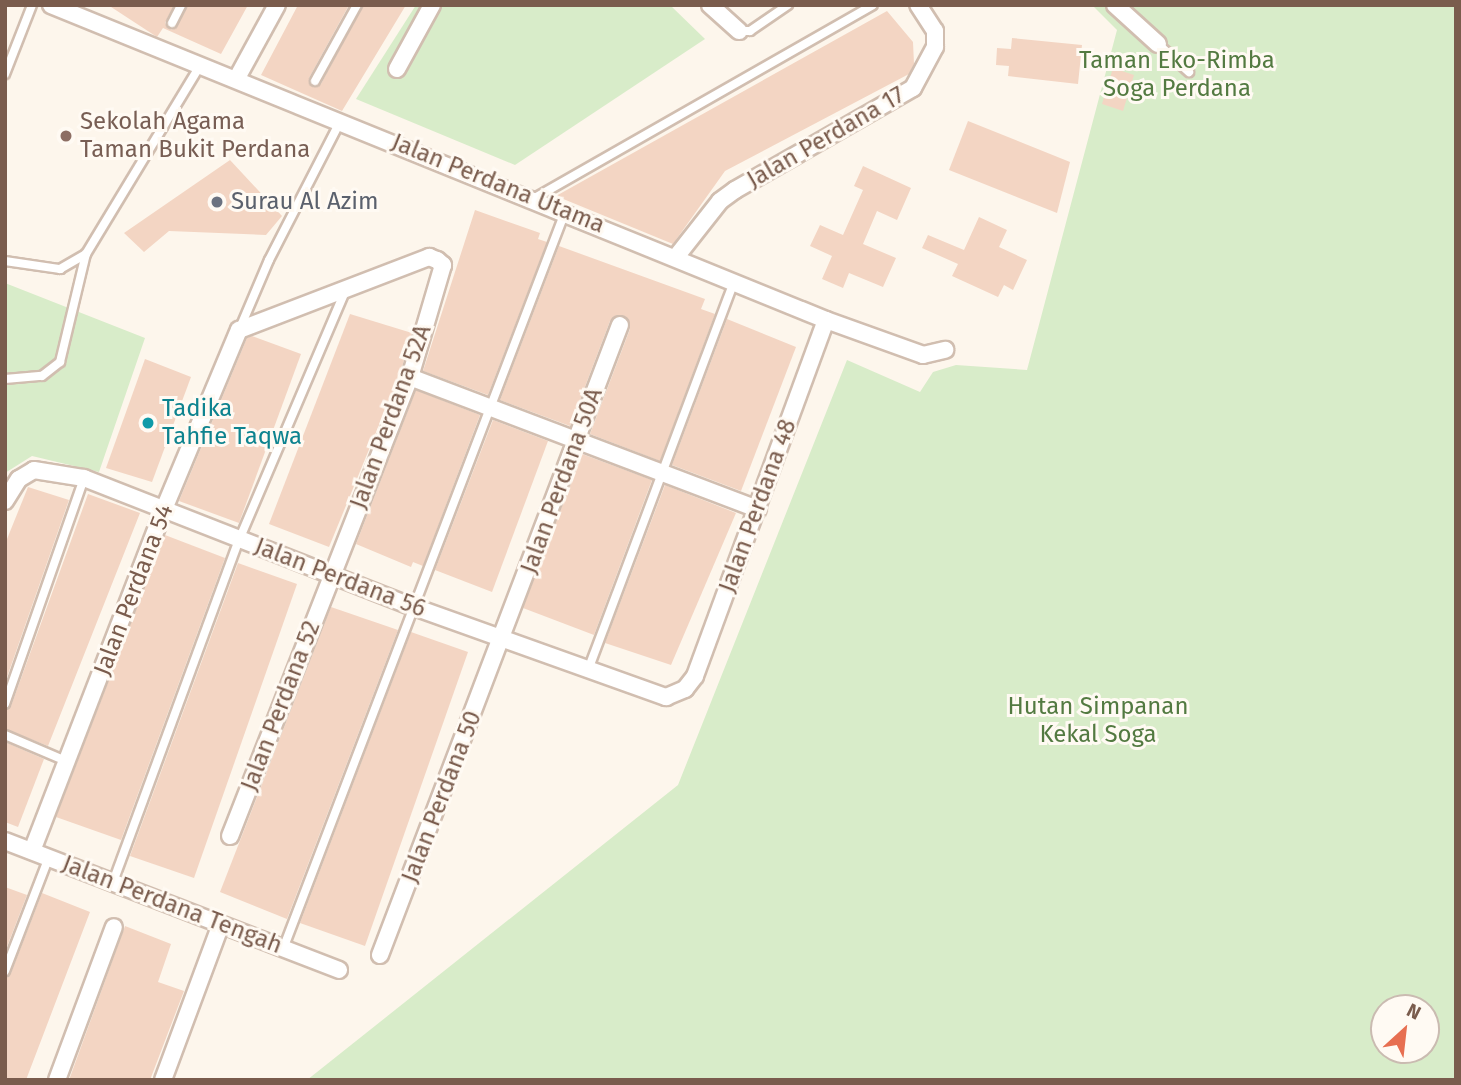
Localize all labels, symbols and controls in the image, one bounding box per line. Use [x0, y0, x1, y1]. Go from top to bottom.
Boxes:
park label: Taman Eko-Rimba Soga Perdana [1079, 47, 1275, 103]
street label: Jalan Perdana 17 [742, 81, 910, 195]
place label: Sekolah Agama Taman Bukit Perdana [80, 108, 310, 164]
marker: Sekolah Agama Taman Bukit Perdana [58, 128, 74, 144]
street label: Jalan Perdana Utama [387, 128, 609, 240]
place label: Surau Al Azim [231, 188, 379, 216]
marker: Surau Al Azim [209, 194, 225, 210]
street label: Jalan Perdana 52A [344, 321, 438, 513]
street label: Jalan Perdana 50A [515, 384, 609, 578]
place label: Tadika Tahfie Taqwa [162, 395, 302, 451]
marker: Tadika Tahfie Taqwa [140, 415, 156, 431]
street label: Jalan Perdana 48 [713, 415, 803, 597]
street label: Jalan Perdana 54 [88, 500, 180, 680]
street label: Jalan Perdana 56 [250, 532, 430, 624]
street label: Jalan Perdana 52 [235, 617, 327, 795]
park label: Hutan Simpanan Kekal Soga [1008, 693, 1188, 749]
street label: Jalan Perdana 50 [396, 707, 488, 887]
street label: Jalan Perdana Tengah [58, 850, 286, 960]
north arrow [1370, 994, 1440, 1064]
text: N [1403, 999, 1425, 1025]

